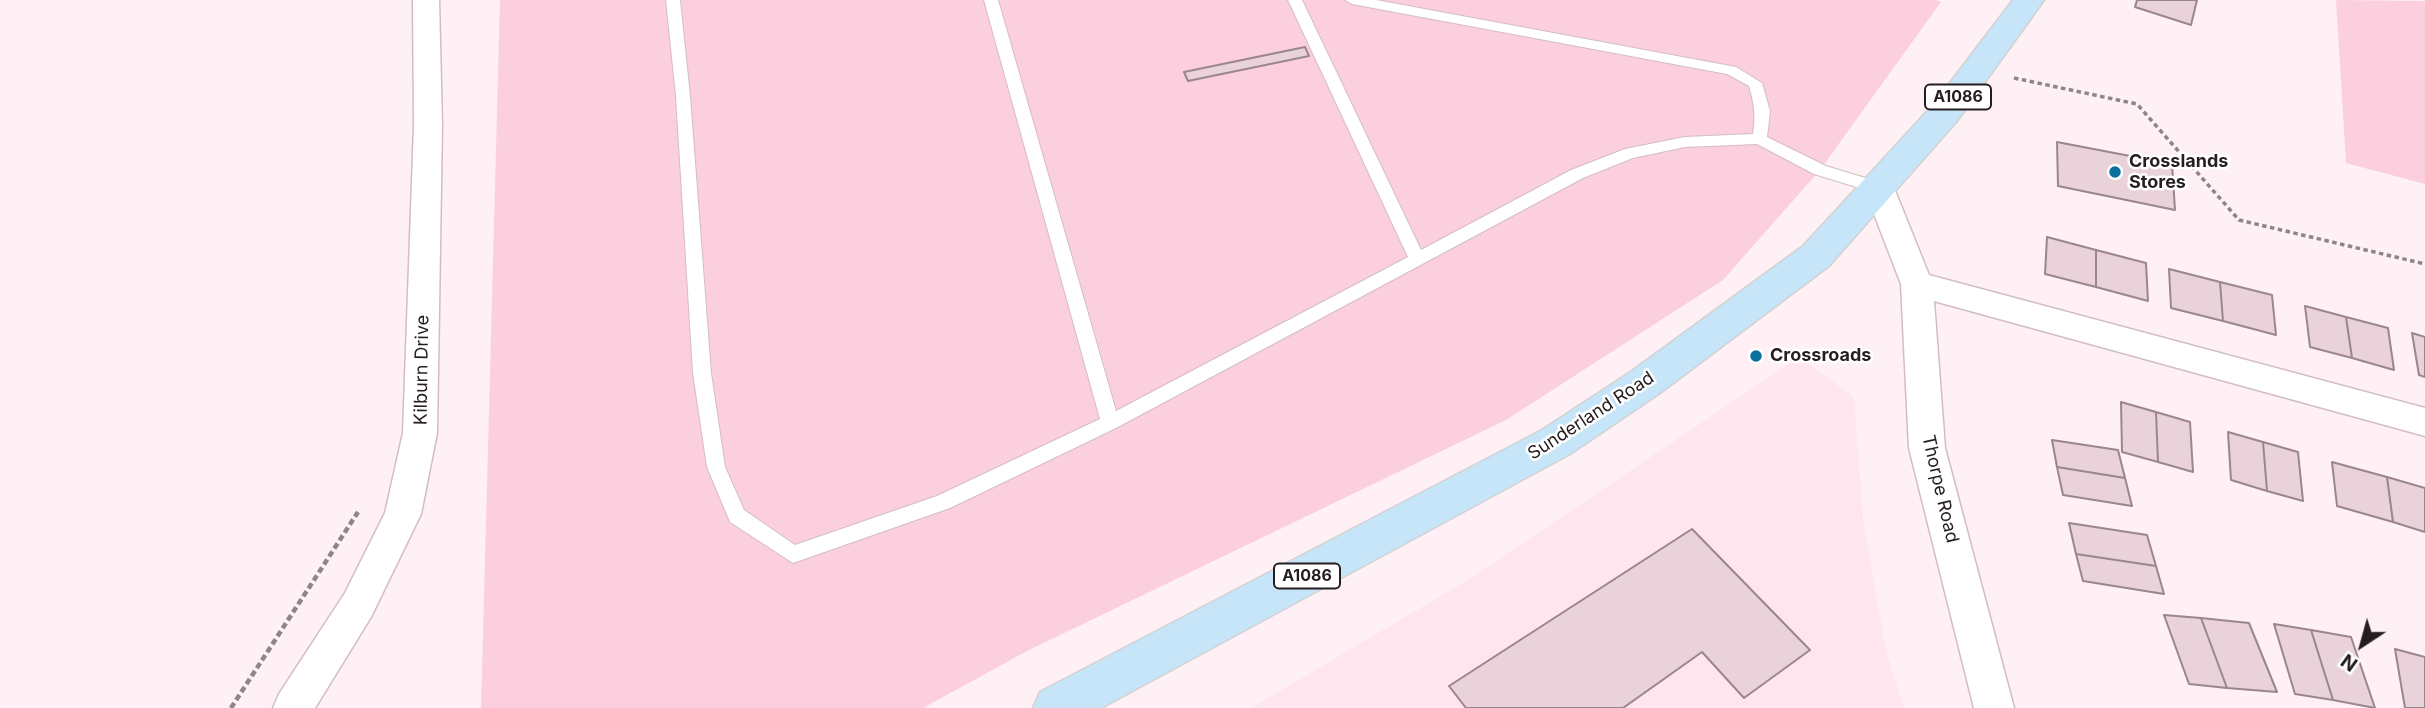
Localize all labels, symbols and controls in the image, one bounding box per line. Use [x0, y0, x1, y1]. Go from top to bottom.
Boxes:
road number: A1086 [1925, 85, 1991, 110]
place label: Crosslands Stores [2129, 151, 2228, 194]
marker: Crosslands Stores [2107, 164, 2123, 180]
street label: Kilburn Drive [410, 315, 434, 425]
place label: Crossroads [1770, 345, 1871, 367]
marker: Crossroads [1748, 348, 1764, 364]
street label: Sunderland Road [1524, 367, 1658, 465]
street label: Thorpe Road [1917, 433, 1963, 545]
road number: A1086 [1274, 564, 1340, 589]
north arrow [2327, 610, 2397, 680]
text: N [2337, 649, 2362, 676]

